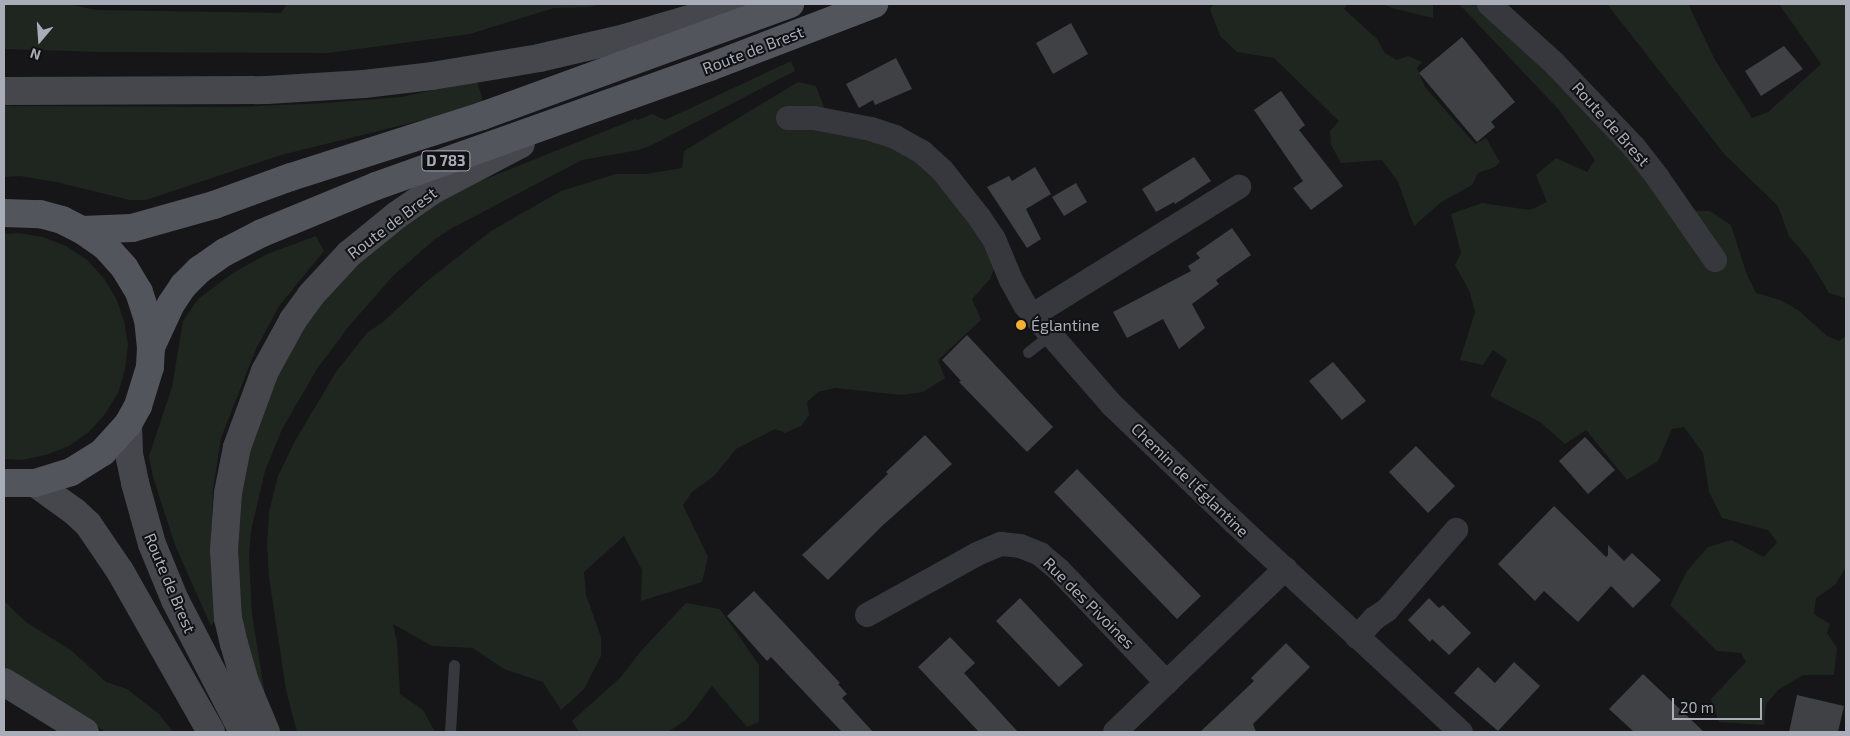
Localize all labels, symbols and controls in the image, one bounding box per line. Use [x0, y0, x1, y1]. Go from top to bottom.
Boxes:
north arrow [15, 15, 65, 65]
street label: Route de Brest [700, 22, 806, 78]
text: N [28, 45, 43, 64]
street label: Route de Brest [1568, 78, 1654, 170]
road number: D 783 [421, 148, 471, 174]
street label: Route de Brest [344, 183, 440, 263]
place label: Églantine [1031, 315, 1100, 335]
marker: Églantine [1015, 319, 1027, 331]
street label: Chemin de l'Églantine [1127, 419, 1253, 541]
street label: Route de Brest [140, 530, 200, 636]
street label: Rue des Pivoines [1039, 553, 1139, 653]
scale bar [1675, 688, 1765, 720]
text: 20 m [1680, 698, 1714, 716]

